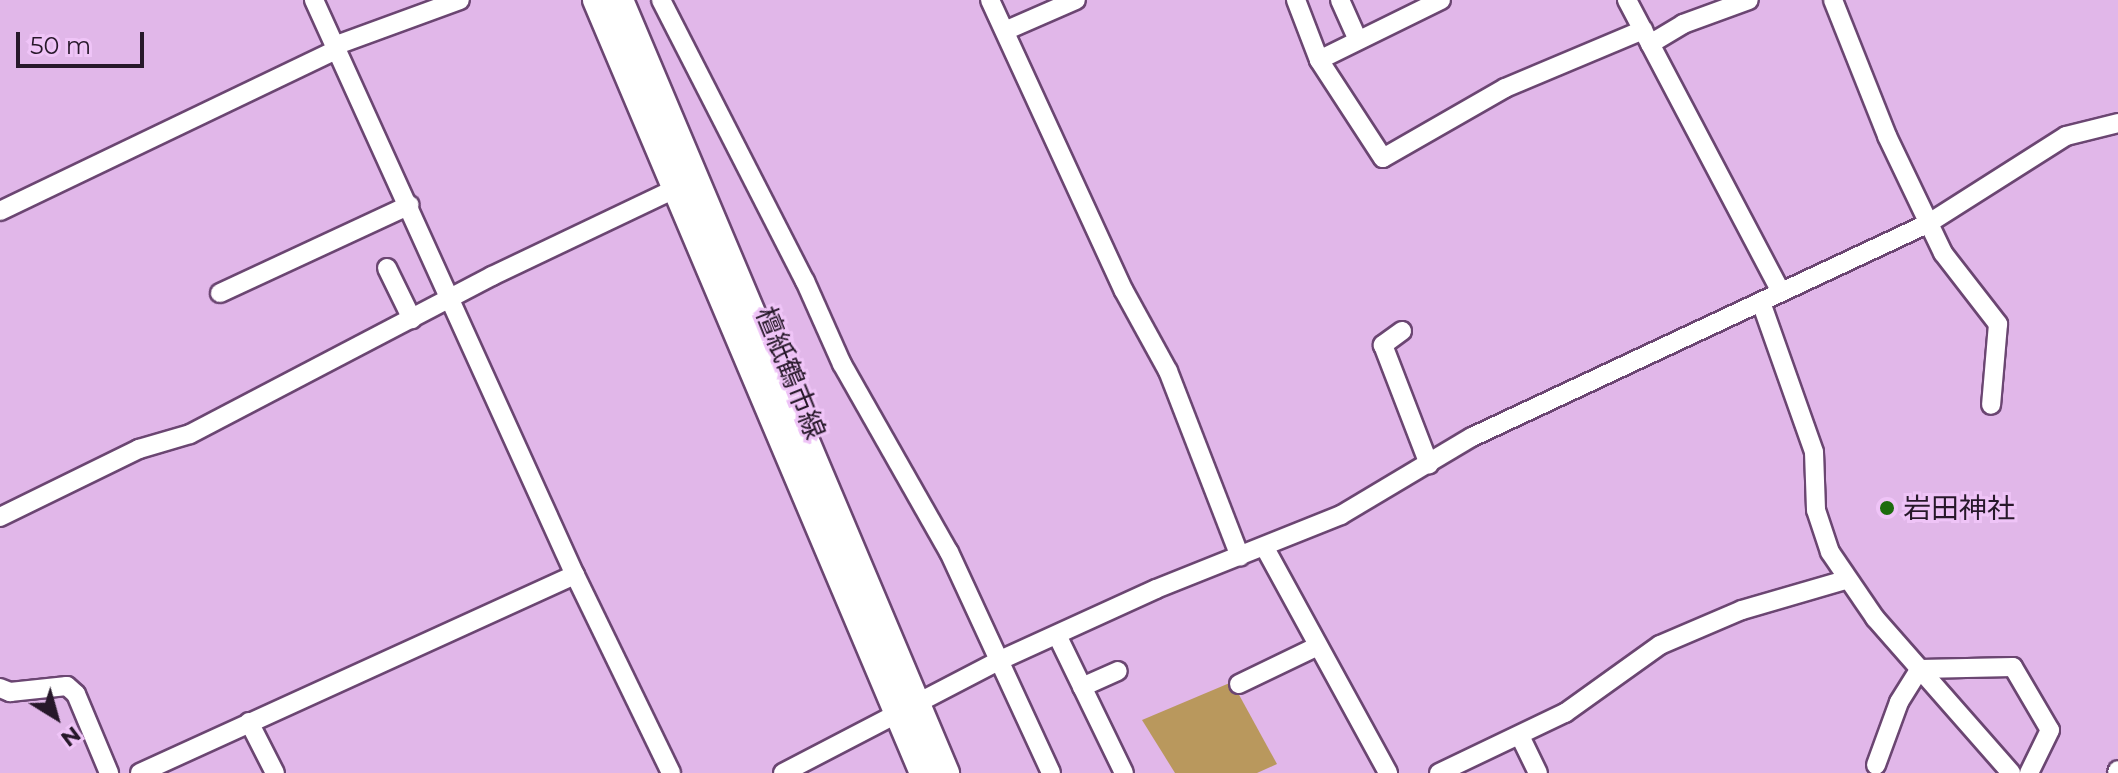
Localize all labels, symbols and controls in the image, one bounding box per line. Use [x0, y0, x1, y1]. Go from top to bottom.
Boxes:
scale bar [20, 16, 148, 66]
text: 50 m [30, 31, 91, 60]
street label: 檀紙鶴市線 [749, 302, 833, 444]
place label: 岩田神社 [1903, 491, 2015, 525]
marker: 岩田神社 [1878, 499, 1896, 517]
north arrow [16, 677, 96, 757]
text: N [56, 720, 86, 753]

